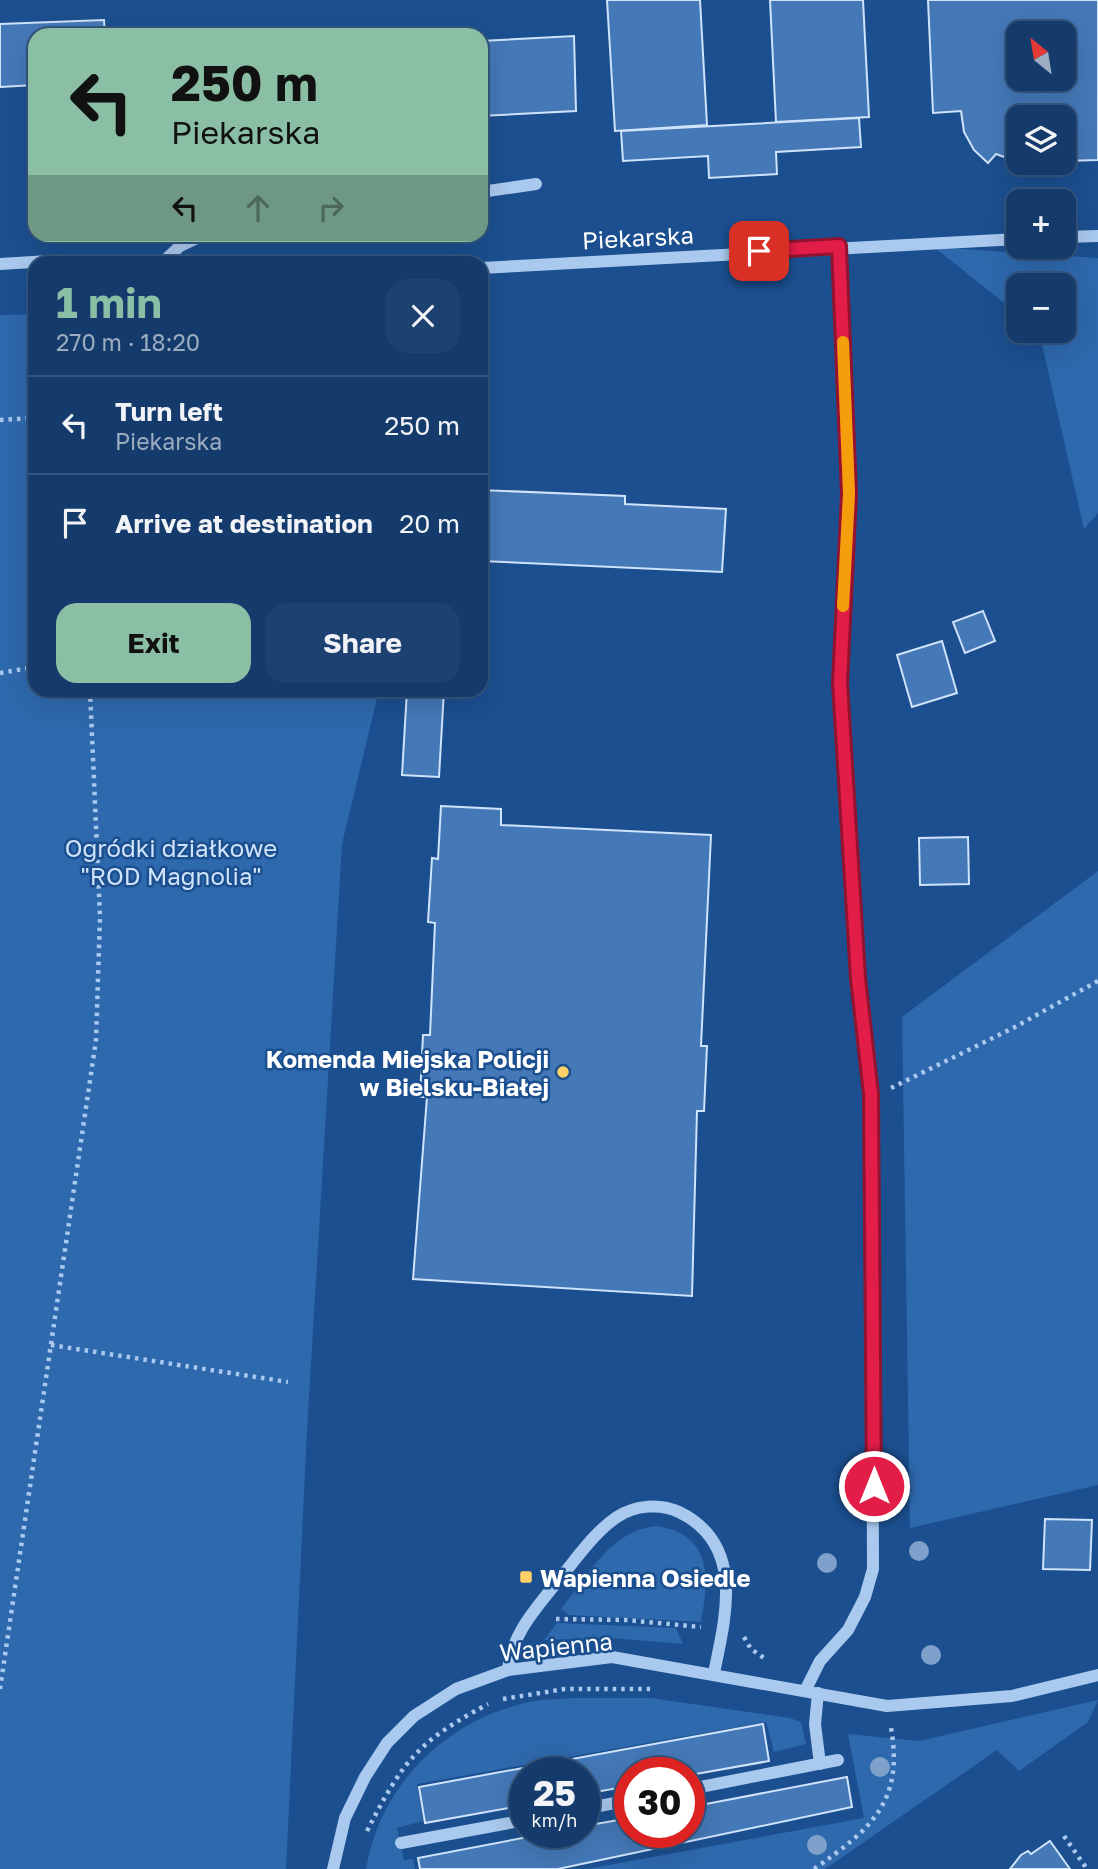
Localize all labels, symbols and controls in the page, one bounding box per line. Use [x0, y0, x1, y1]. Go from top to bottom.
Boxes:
north arrow [1006, 21, 1076, 91]
map controls [1006, 21, 1076, 343]
text: 250 m [171, 53, 318, 112]
icon: left [56, 56, 147, 147]
button: layers [1006, 105, 1076, 175]
text: Piekarska [171, 113, 320, 151]
icon: left [166, 189, 204, 227]
icon: ahead [239, 189, 277, 227]
icon: right [312, 189, 350, 227]
button: + [1006, 189, 1076, 259]
street label: Piekarska [581, 220, 695, 254]
pin [729, 221, 789, 281]
icon: arrive [740, 232, 778, 270]
button: − [1006, 273, 1076, 343]
text: 1 min [56, 277, 162, 327]
button: close [386, 279, 460, 353]
text: 270 m · 18:20 [56, 328, 200, 356]
text: Turn left [115, 396, 223, 427]
icon: left [56, 406, 94, 444]
text: 250 m [384, 410, 460, 441]
text: Piekarska [115, 427, 222, 455]
icon: arrive [56, 504, 94, 542]
text: Arrive at destination [115, 508, 373, 539]
text: 20 m [399, 508, 460, 539]
button: Exit [56, 603, 251, 683]
button: Share [265, 603, 460, 683]
park label: Ogródki działkowe "ROD Magnolia" [65, 833, 277, 890]
place label: Komenda Miejska Policji w Bielsku-Białej [266, 1044, 549, 1101]
marker: Komenda Miejska Policji w Bielsku-Białej [555, 1064, 571, 1080]
position arrow [837, 1449, 911, 1523]
place label: Wapienna Osiedle [540, 1563, 751, 1592]
marker: Wapienna Osiedle [518, 1569, 534, 1585]
street label: Wapienna [498, 1626, 614, 1666]
speed limit sign: 30 [614, 1757, 705, 1848]
text: 25 [533, 1772, 576, 1814]
text: km/h [532, 1809, 577, 1831]

